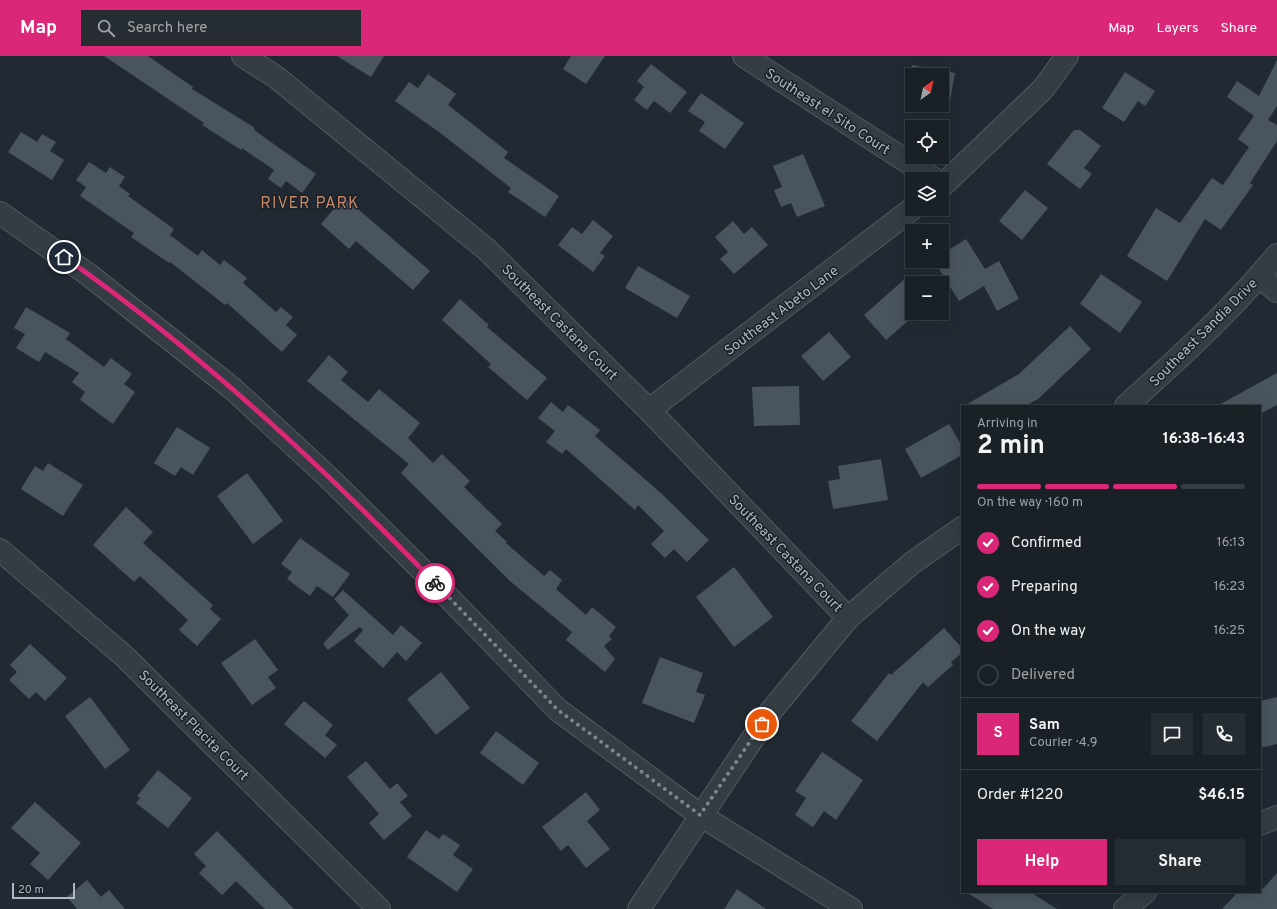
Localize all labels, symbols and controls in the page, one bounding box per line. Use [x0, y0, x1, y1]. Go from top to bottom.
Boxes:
search box [81, 10, 361, 46]
text: Map [20, 16, 57, 40]
icon: search [95, 17, 117, 39]
text: Search here [127, 19, 207, 38]
text: Map [1108, 20, 1134, 37]
text: Layers [1156, 20, 1198, 37]
text: Share [1220, 20, 1257, 37]
street label: Southeast el Sito Court [762, 66, 893, 159]
north arrow [905, 68, 949, 112]
map controls [905, 68, 949, 320]
button: locate [905, 120, 949, 164]
button: layers [905, 172, 949, 216]
district label: RIVER PARK [260, 194, 360, 214]
button: + [905, 224, 949, 268]
pin [47, 240, 81, 274]
icon: home [53, 246, 75, 268]
street label: Southeast Castana Court [497, 262, 620, 385]
street label: Southeast Abeto Lane [722, 263, 842, 360]
street label: Southeast Sandia Drive [1146, 275, 1262, 391]
button: − [905, 276, 949, 320]
text: Arriving in [977, 416, 1038, 432]
text: 2 min [977, 430, 1045, 463]
text: 16:38–16:43 [1163, 430, 1245, 449]
street label: Southeast Castana Court [724, 492, 845, 616]
text: On the way · 160 m [977, 495, 1083, 511]
icon: check [977, 532, 999, 554]
text: Confirmed [1011, 534, 1082, 553]
text: 16:13 [1217, 535, 1245, 551]
courier [415, 563, 455, 603]
icon: bike [424, 572, 446, 594]
icon: check [977, 576, 999, 598]
text: Preparing [1011, 578, 1078, 597]
text: 16:23 [1214, 579, 1245, 595]
icon: check [977, 620, 999, 642]
text: On the way [1011, 622, 1086, 641]
text: 16:25 [1213, 623, 1245, 639]
text: Delivered [1011, 666, 1075, 685]
street label: Southeast Placita Court [134, 667, 252, 785]
pin [745, 707, 779, 741]
icon: bag [751, 713, 773, 735]
button: chat [1151, 713, 1193, 755]
button: phone [1203, 713, 1245, 755]
text: Sam [1029, 716, 1060, 735]
text: S [993, 724, 1003, 743]
text: Courier · 4.9 [1029, 735, 1097, 751]
text: Order #1220 [977, 786, 1063, 805]
text: $46.15 [1198, 786, 1245, 805]
button: Help [977, 839, 1107, 885]
button: Share [1115, 839, 1245, 885]
scale bar [12, 881, 75, 900]
text: 20 m [18, 883, 44, 897]

